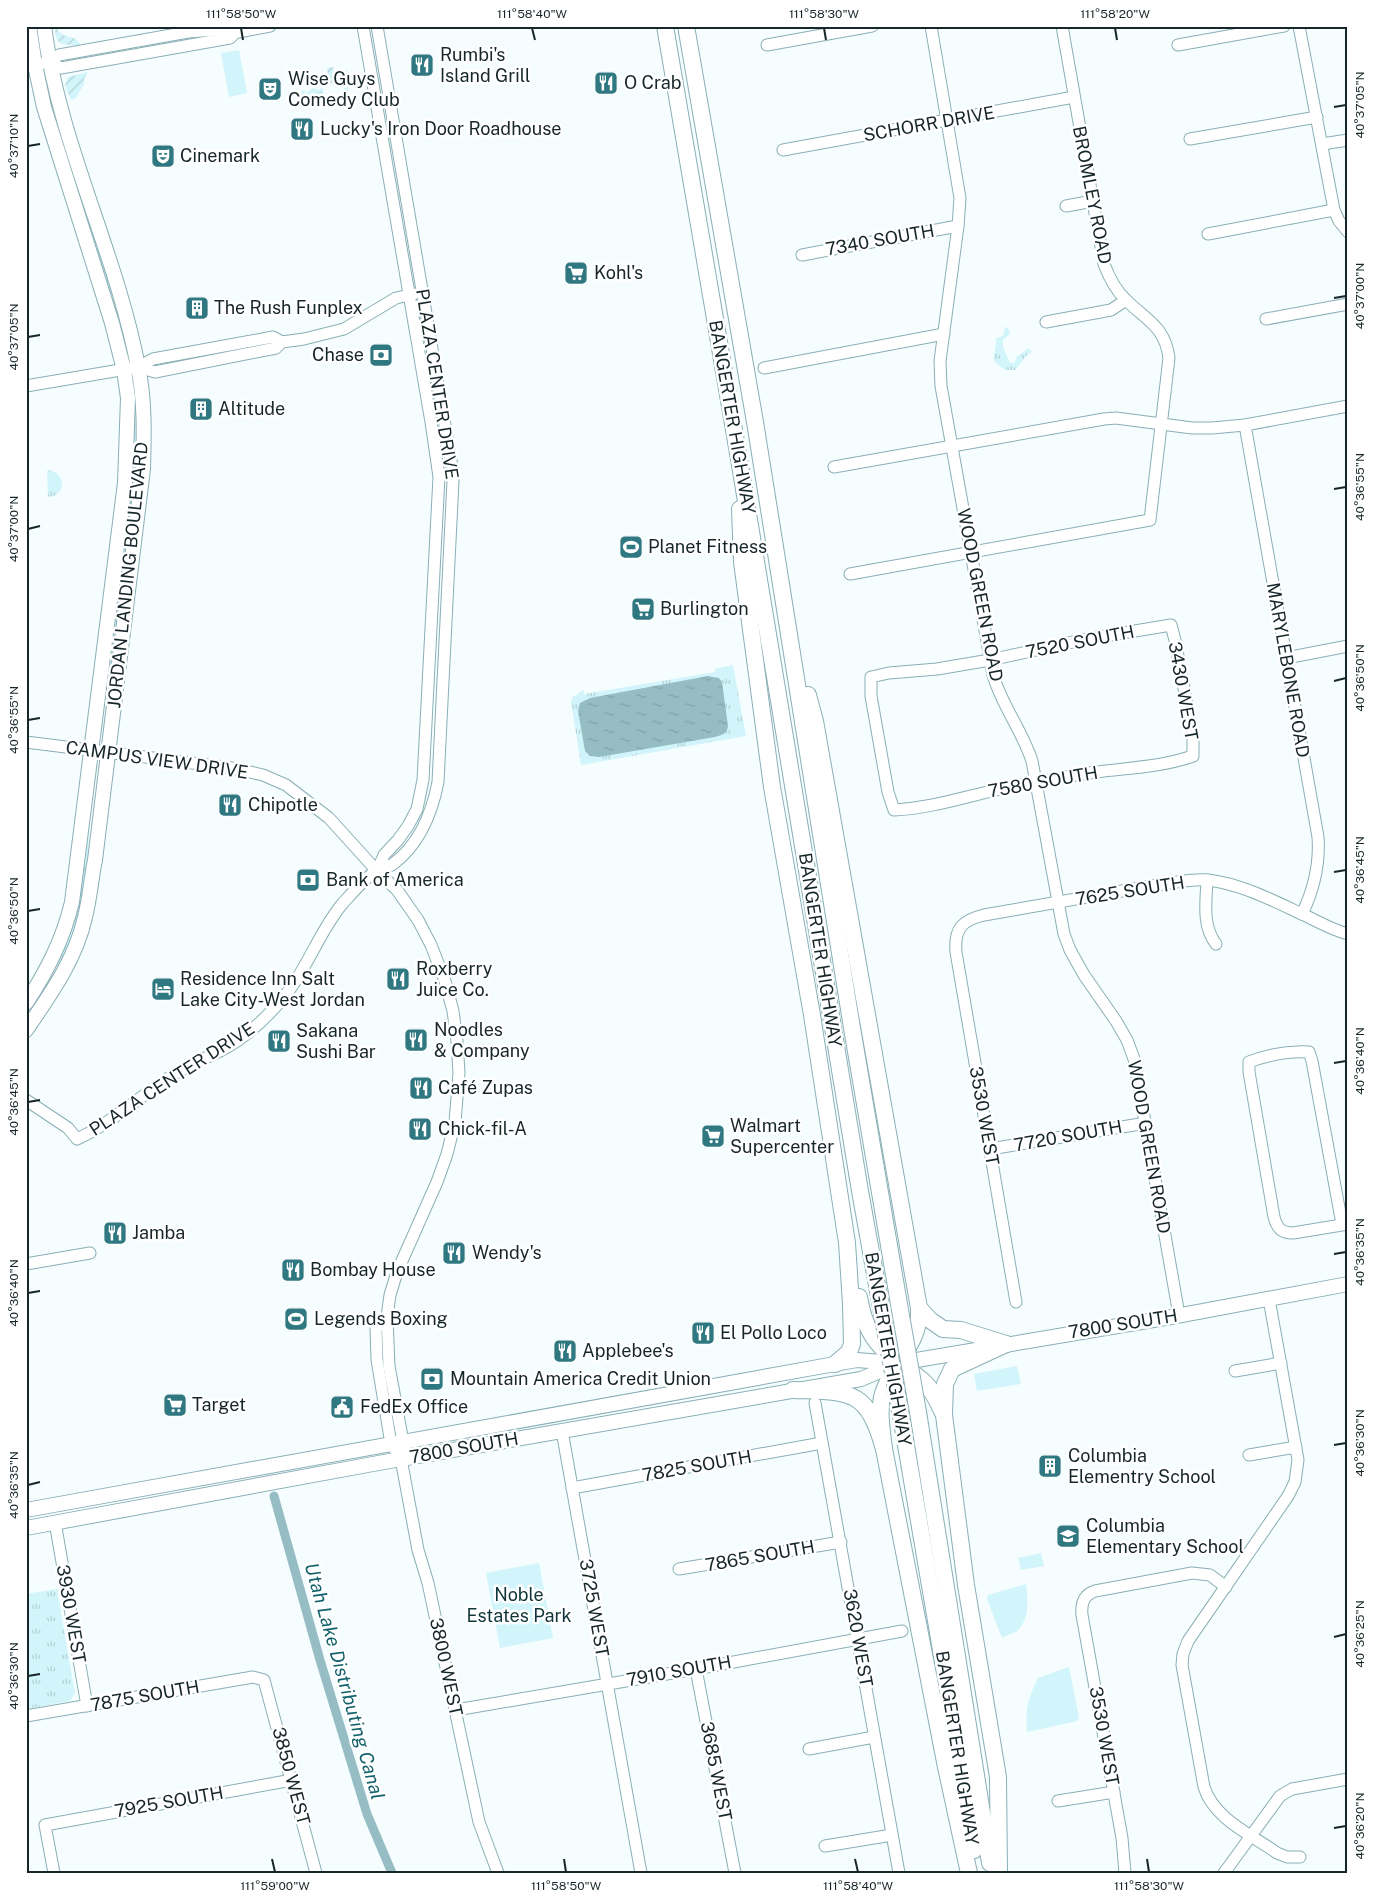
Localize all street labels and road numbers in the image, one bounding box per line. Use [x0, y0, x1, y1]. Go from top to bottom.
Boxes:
street label: SCHORR DRIVE [862, 102, 996, 145]
street label: BROMLEY ROAD [1069, 124, 1116, 266]
street label: 7340 SOUTH [824, 220, 936, 259]
street label: PLAZA CENTER DRIVE [412, 287, 463, 481]
street label: BANGERTER HIGHWAY [705, 318, 760, 516]
street label: JORDAN LANDING BOULEVARD [103, 441, 152, 709]
street label: WOOD GREEN ROAD [953, 507, 1008, 683]
street label: MARYLEBONE ROAD [1263, 581, 1314, 759]
street label: 7520 SOUTH [1024, 621, 1136, 662]
street label: 3430 WEST [1164, 640, 1203, 742]
street label: CAMPUS VIEW DRIVE [65, 736, 250, 783]
street label: 7580 SOUTH [986, 762, 1099, 801]
street label: BANGERTER HIGHWAY [795, 851, 846, 1049]
street label: 7625 SOUTH [1074, 872, 1186, 909]
street label: PLAZA CENTER DRIVE [85, 1017, 258, 1140]
street label: WOOD GREEN ROAD [1124, 1059, 1175, 1235]
street label: 3530 WEST [965, 1065, 1004, 1167]
street label: 7720 SOUTH [1012, 1116, 1124, 1155]
street label: BANGERTER HIGHWAY [861, 1250, 916, 1448]
street label: 7800 SOUTH [1067, 1305, 1179, 1342]
street label: 7800 SOUTH [408, 1428, 520, 1467]
street label: 7825 SOUTH [641, 1446, 753, 1485]
street label: 7865 SOUTH [703, 1536, 816, 1575]
street label: 3725 WEST [576, 1557, 613, 1659]
street label: 3930 WEST [53, 1563, 91, 1665]
street label: 3620 WEST [840, 1587, 877, 1689]
street label: 3800 WEST [426, 1616, 467, 1718]
street label: BANGERTER HIGHWAY [932, 1649, 983, 1847]
street label: 7910 SOUTH [625, 1651, 733, 1690]
street label: 7875 SOUTH [89, 1676, 201, 1715]
street label: 3530 WEST [1085, 1685, 1124, 1787]
street label: 3685 WEST [697, 1720, 736, 1822]
street label: 3850 WEST [268, 1725, 315, 1827]
street label: 7925 SOUTH [113, 1782, 225, 1821]

